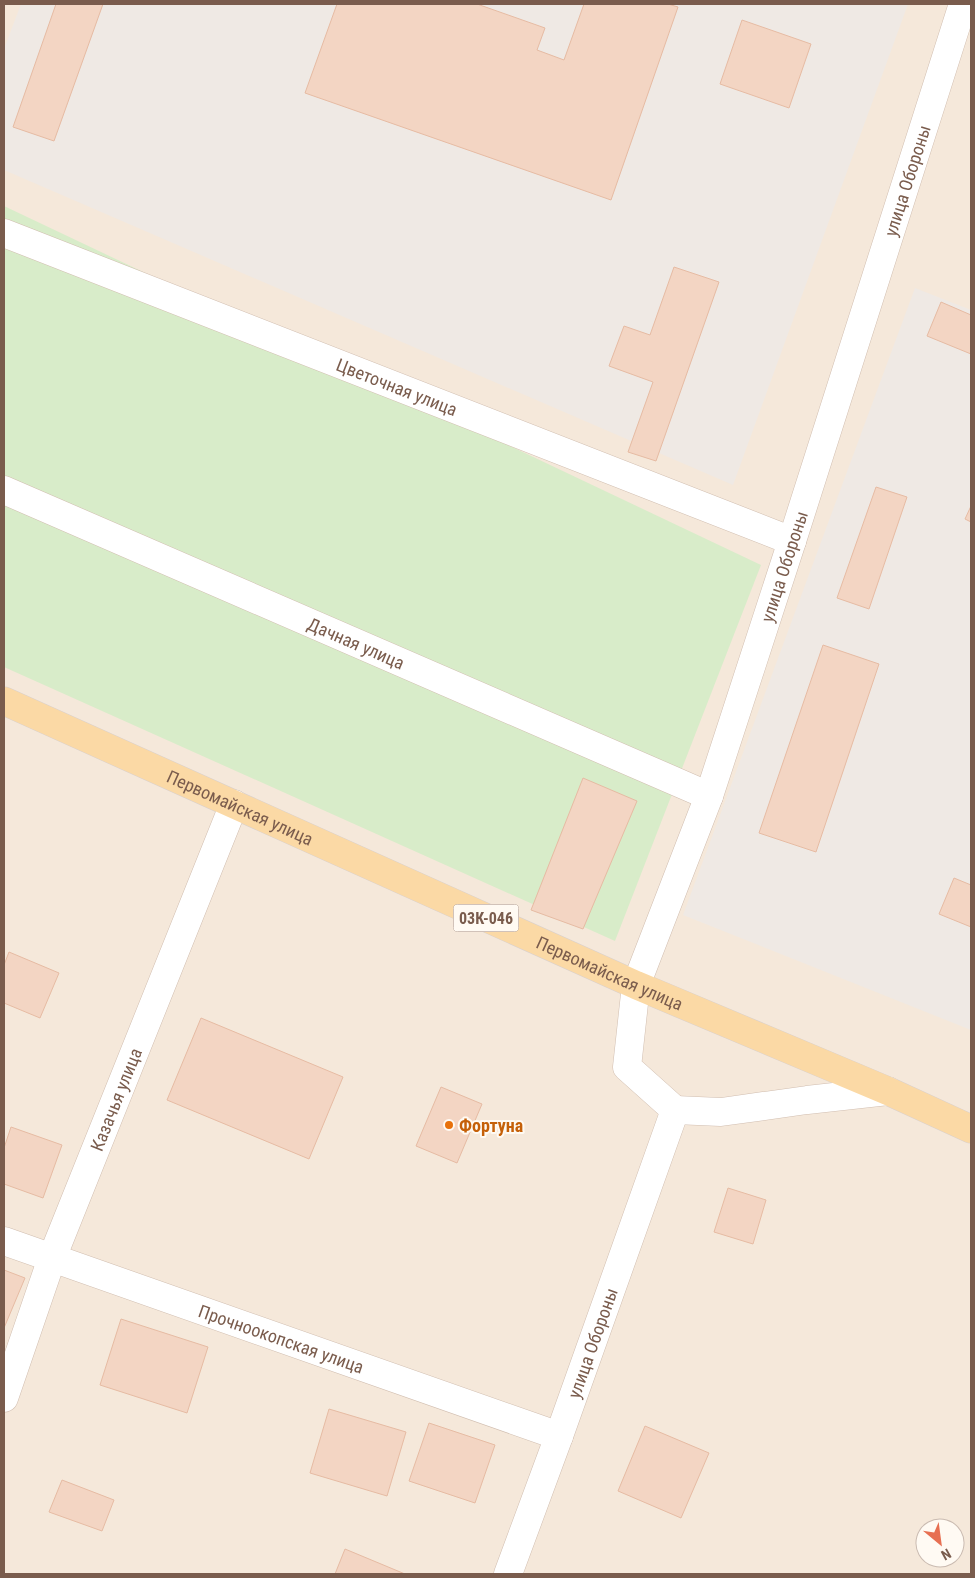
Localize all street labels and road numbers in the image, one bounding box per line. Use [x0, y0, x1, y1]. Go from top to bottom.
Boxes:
street label: улица Обороны [879, 122, 934, 239]
street label: Цветочная улица [334, 354, 461, 420]
street label: улица Обороны [756, 508, 811, 625]
street label: Дачная улица [305, 613, 408, 673]
street label: Первомайская улица [164, 765, 317, 849]
road number: 03К-046 [454, 904, 518, 931]
street label: Первомайская улица [533, 931, 686, 1014]
street label: Казачья улица [86, 1045, 146, 1154]
street label: улица Обороны [563, 1285, 621, 1401]
street label: Прочноокопская улица [196, 1300, 367, 1377]

